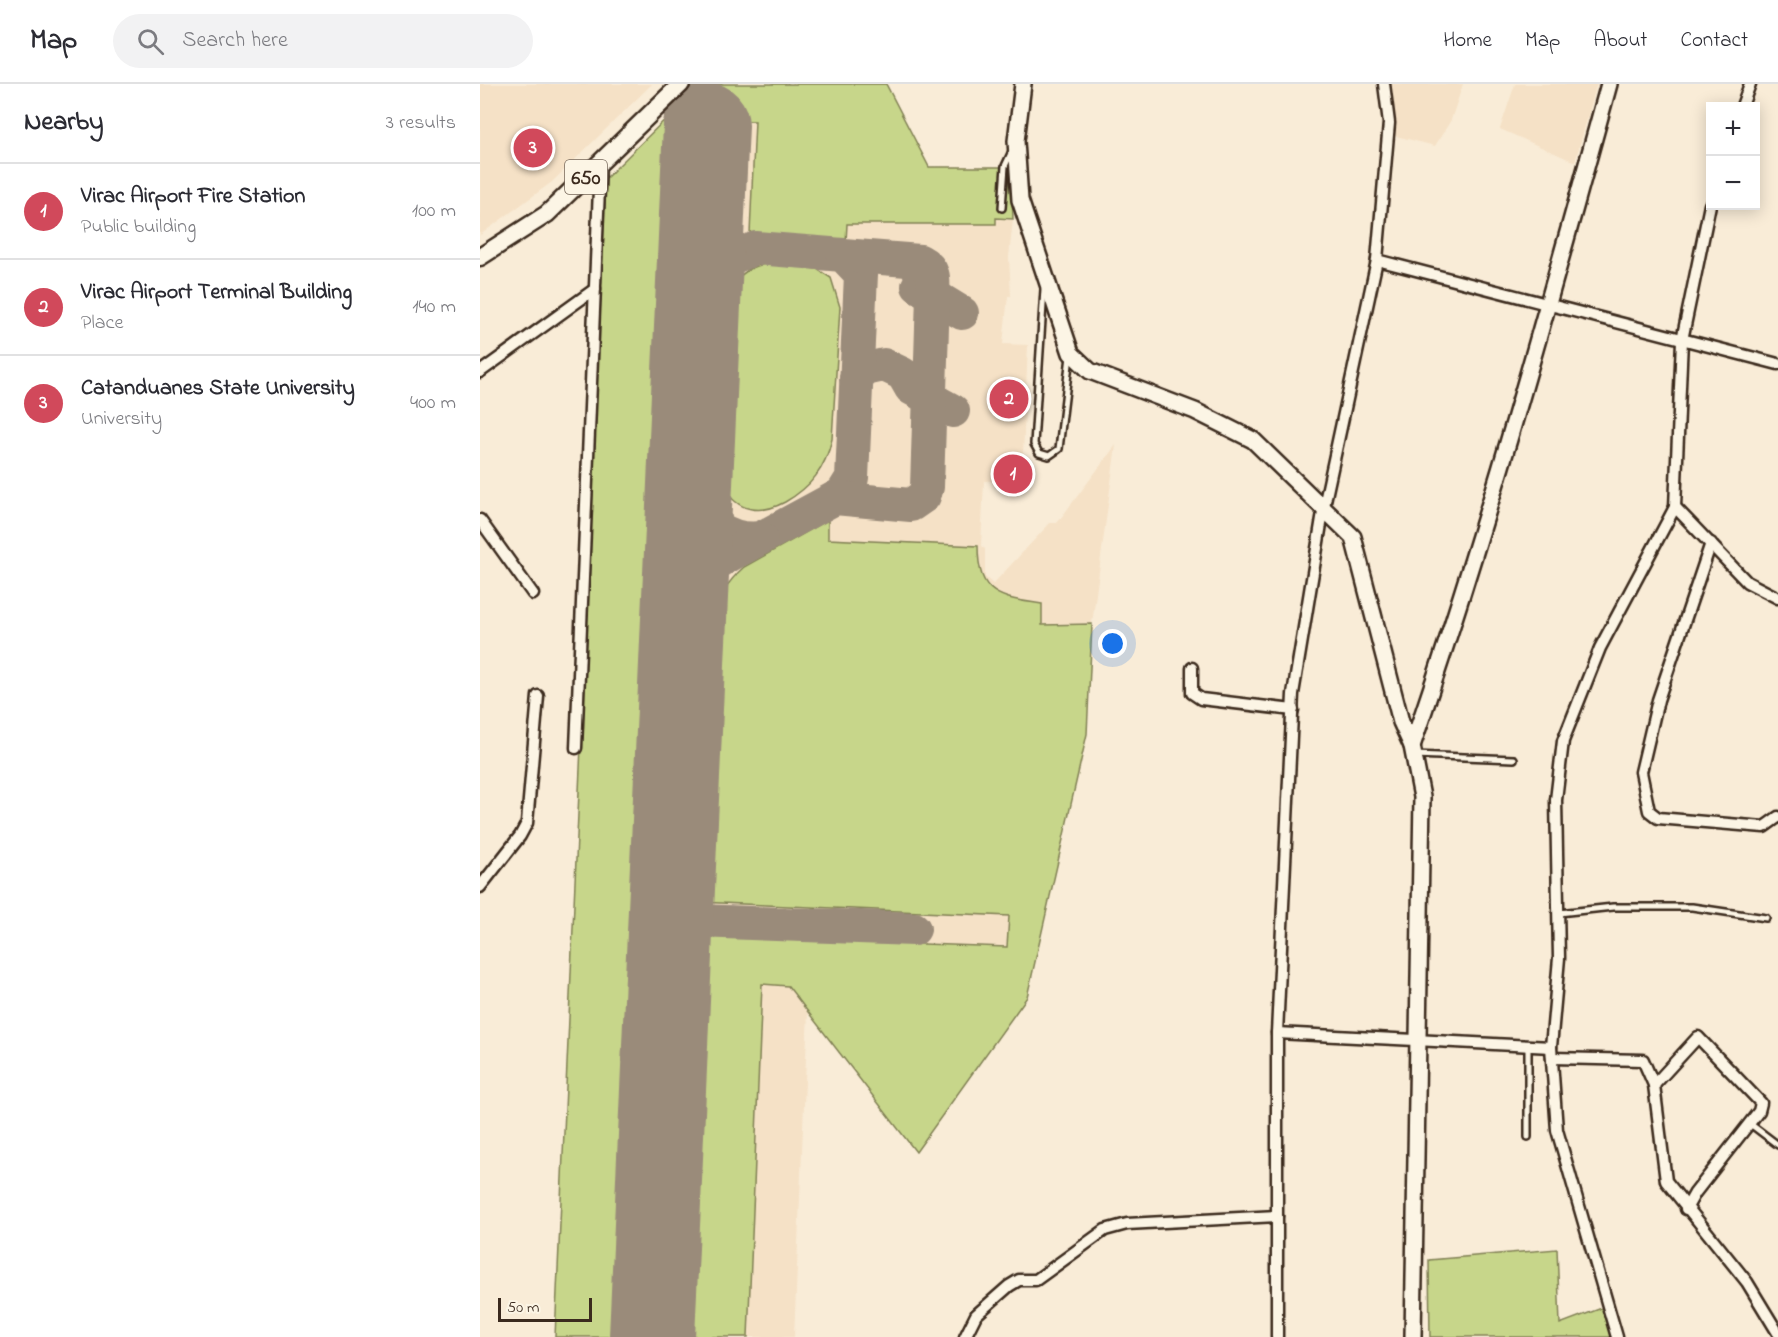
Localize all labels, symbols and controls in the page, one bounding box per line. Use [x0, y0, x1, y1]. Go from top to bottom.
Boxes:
search box [113, 14, 533, 68]
text: Map [30, 21, 77, 62]
icon: search [134, 25, 167, 58]
text: Search here [182, 25, 288, 57]
text: Home [1443, 26, 1492, 56]
text: Map [1525, 26, 1560, 56]
text: About [1593, 26, 1647, 56]
text: Contact [1680, 26, 1748, 56]
map controls [1706, 102, 1760, 210]
button: + [1706, 102, 1760, 156]
text: Nearby [24, 104, 103, 142]
text: 3 results [386, 109, 456, 138]
pin: 3 [514, 126, 552, 170]
button: − [1706, 156, 1760, 210]
road number: 650 [565, 160, 607, 194]
text: Virac Airport Fire Station [81, 181, 305, 213]
text: 1 [40, 197, 47, 226]
text: 100 m [412, 197, 456, 226]
text: Public building [81, 213, 196, 242]
text: Virac Airport Terminal Building [81, 277, 352, 309]
text: 2 [39, 293, 48, 322]
text: 140 m [412, 293, 456, 322]
text: Place [81, 309, 123, 338]
text: Catanduanes State University [81, 373, 355, 405]
pin: 2 [990, 376, 1028, 422]
text: 3 [39, 389, 48, 418]
text: 400 m [410, 389, 456, 418]
text: University [81, 405, 162, 434]
pin: 1 [994, 452, 1032, 496]
your location [1098, 629, 1127, 658]
scale bar [498, 1295, 592, 1322]
text: 50 m [507, 1296, 539, 1320]

